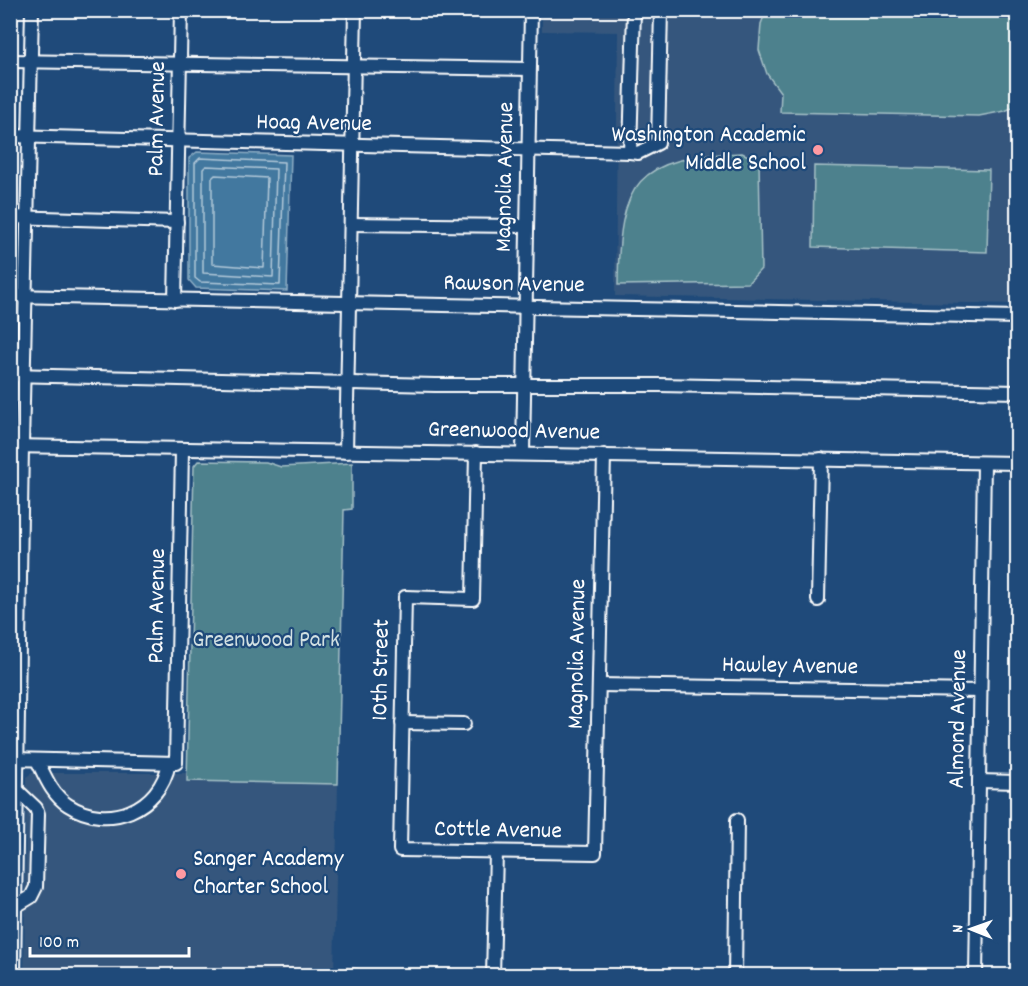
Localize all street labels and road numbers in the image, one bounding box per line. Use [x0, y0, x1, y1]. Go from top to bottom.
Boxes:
street label: Palm Avenue [140, 61, 176, 177]
street label: Magnolia Avenue [488, 102, 524, 252]
street label: Hoag Avenue [256, 106, 372, 142]
street label: Rawson Avenue [443, 267, 585, 303]
street label: Greenwood Avenue [427, 413, 601, 451]
street label: Palm Avenue [140, 548, 176, 664]
street label: Magnolia Avenue [560, 579, 596, 729]
street label: 10th Street [364, 619, 400, 721]
street label: Hawley Avenue [722, 649, 858, 685]
street label: Almond Avenue [941, 649, 977, 789]
street label: Cottle Avenue [434, 813, 562, 849]

